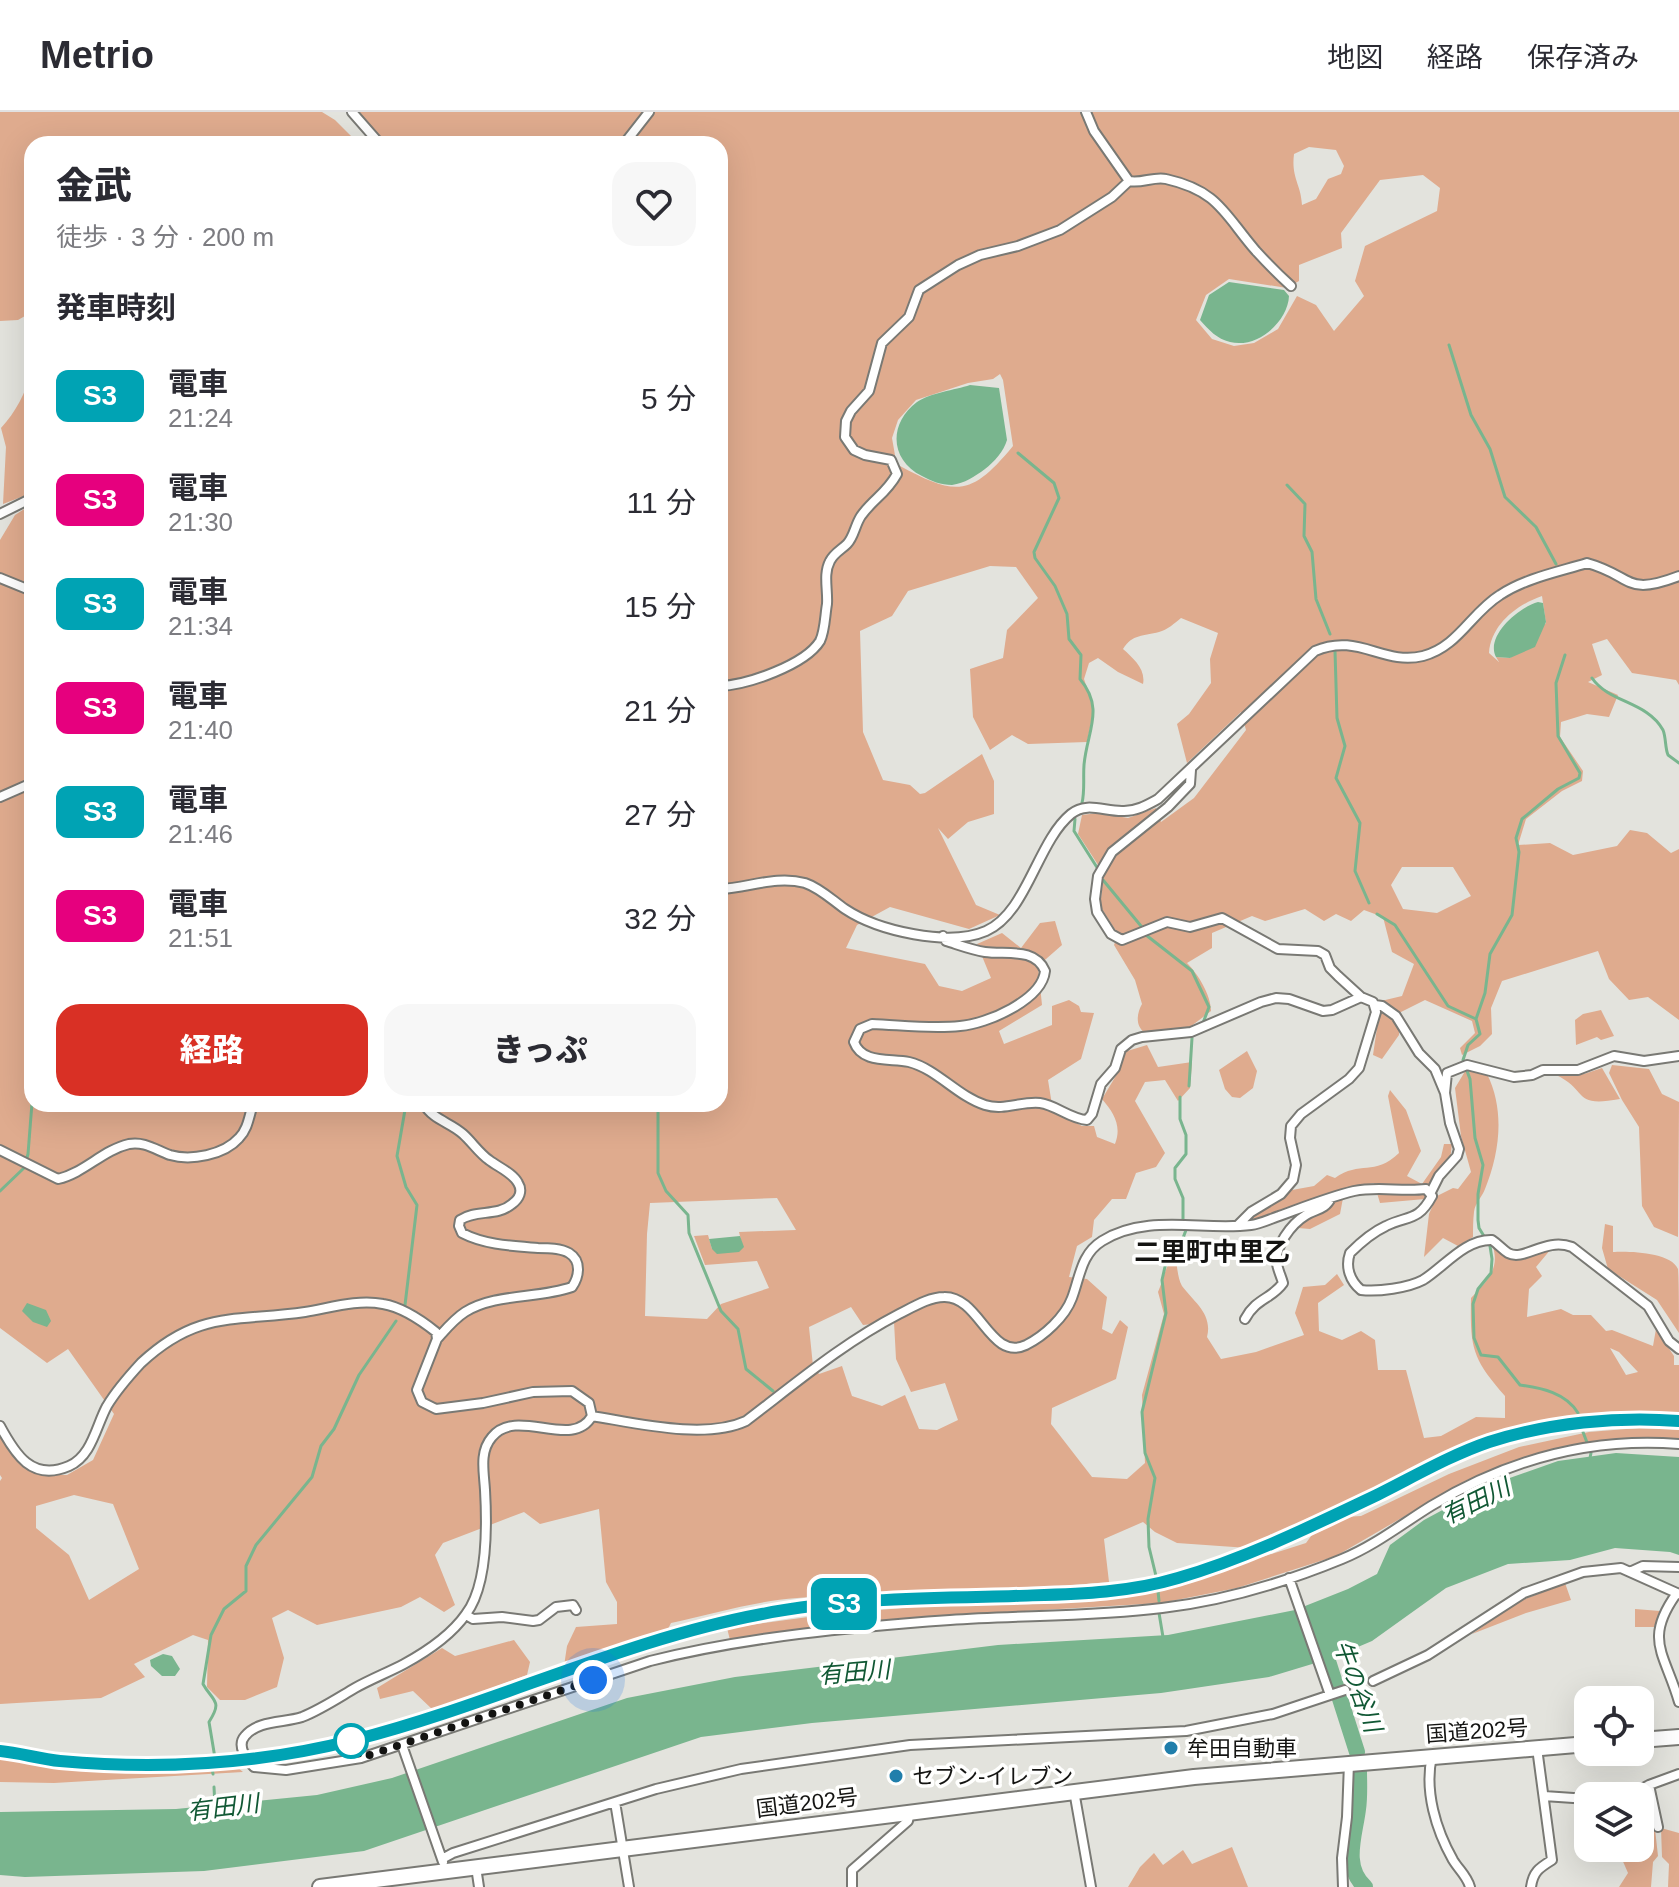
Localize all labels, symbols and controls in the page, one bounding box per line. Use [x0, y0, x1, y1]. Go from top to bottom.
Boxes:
text: Metrio [40, 34, 154, 76]
text: 地図 [1327, 42, 1383, 73]
text: 経路 [1427, 42, 1483, 73]
text: 保存済み [1527, 42, 1639, 73]
button: heart [612, 162, 696, 246]
text: 金武 [56, 165, 132, 207]
text: 徒歩 · 3 分 · 200 m [56, 222, 274, 252]
text: 発車時刻 [56, 291, 176, 324]
text: 電車 [168, 367, 228, 400]
text: S3 [83, 380, 117, 411]
text: 5 分 [641, 382, 696, 415]
text: 21:24 [168, 403, 233, 433]
text: 電車 [168, 471, 228, 504]
text: S3 [83, 484, 117, 515]
text: 11 分 [627, 486, 696, 519]
text: 21:30 [168, 507, 233, 537]
text: 電車 [168, 575, 228, 608]
text: S3 [83, 588, 117, 619]
text: 15 分 [624, 590, 696, 623]
text: 21:34 [168, 611, 233, 641]
text: 電車 [168, 679, 228, 712]
text: S3 [83, 692, 117, 723]
text: 21 分 [624, 694, 696, 727]
text: 21:40 [168, 715, 233, 745]
text: 電車 [168, 783, 228, 816]
text: S3 [83, 796, 117, 827]
text: 27 分 [624, 798, 696, 831]
text: 21:46 [168, 819, 233, 849]
text: 電車 [168, 887, 228, 920]
text: S3 [83, 900, 117, 931]
text: 32 分 [624, 902, 696, 935]
text: 21:51 [168, 923, 233, 953]
button: 経路 [56, 1004, 368, 1096]
button: きっぷ [384, 1004, 696, 1096]
district label: 二里町中里乙 [1134, 1237, 1290, 1267]
water label: 有田川 [1438, 1472, 1517, 1529]
line badge: S3 [808, 1578, 880, 1630]
text: S3 [827, 1588, 861, 1619]
water label: 牛の谷川 [1329, 1636, 1388, 1739]
water label: 有田川 [817, 1655, 894, 1689]
your location [573, 1660, 613, 1700]
map controls [1574, 1686, 1654, 1862]
button: locate [1574, 1686, 1654, 1766]
street label: 国道202号 [1425, 1715, 1529, 1747]
unlabelled marker [334, 1724, 368, 1758]
place label: 牟田自動車 [1187, 1736, 1297, 1761]
marker: 牟田自動車 [1162, 1739, 1180, 1757]
place label: セブン-イレブン [912, 1764, 1073, 1789]
marker: セブン-イレブン [887, 1767, 905, 1785]
button: layers [1574, 1782, 1654, 1862]
street label: 国道202号 [755, 1784, 859, 1822]
water label: 有田川 [186, 1789, 263, 1825]

